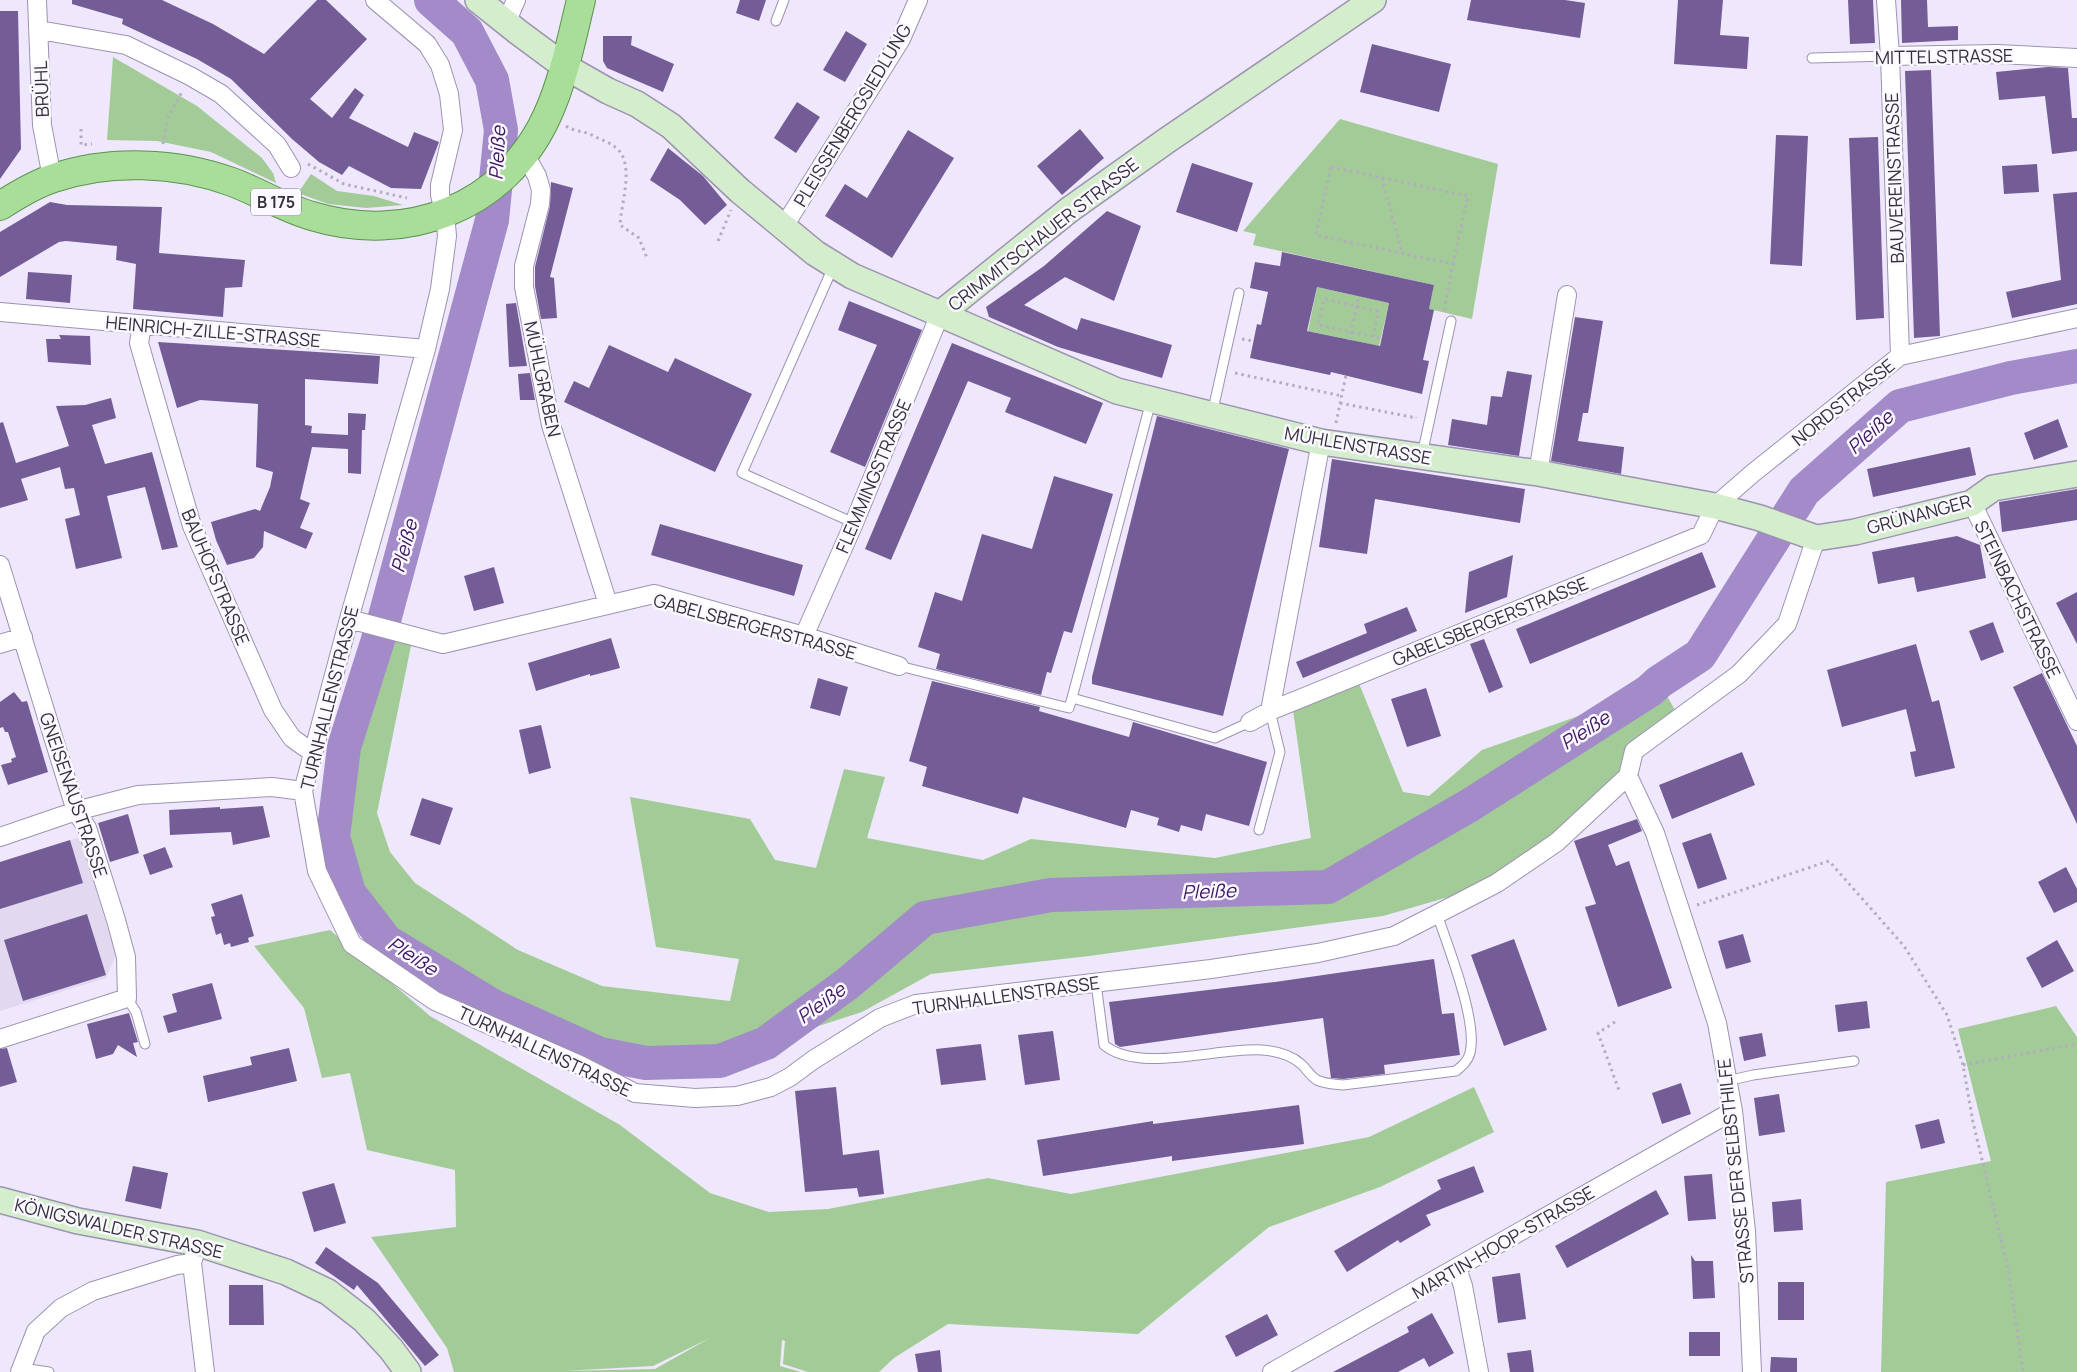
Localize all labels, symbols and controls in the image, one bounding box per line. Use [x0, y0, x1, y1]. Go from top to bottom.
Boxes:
street label: PLEISSENBERGSIEDLUNG [788, 19, 916, 211]
street label: MITTELSTRASSE [1875, 43, 2013, 69]
street label: BRÜHL [28, 60, 54, 118]
street label: BAUVEREINSTRASSE [1879, 92, 1909, 264]
water label: Pleiße [483, 124, 511, 181]
street label: CRIMMITSCHAUER STRASSE [943, 152, 1143, 316]
road number: B 175 [251, 188, 301, 216]
street label: HEINRICH-ZILLE-STRASSE [104, 310, 322, 352]
street label: MÜHLGRABEN [519, 319, 567, 439]
street label: NORDSTRASSE [1787, 353, 1899, 451]
street label: FLEMMINGSTRASSE [830, 395, 916, 557]
water label: Pleiße [1841, 403, 1900, 460]
street label: MÜHLENSTRASSE [1283, 420, 1433, 470]
street label: GRÜNANGER [1864, 489, 1974, 539]
street label: BAUHOFSTRASSE [176, 505, 256, 649]
water label: Pleiße [384, 515, 424, 575]
street label: STEINBACHSTRASSE [1969, 516, 2067, 682]
street label: GABELSBERGERSTRASSE [1389, 571, 1591, 671]
street label: GABELSBERGERSTRASSE [651, 587, 859, 665]
street label: TURNHALLENSTRASSE [295, 604, 363, 792]
water label: Pleiße [1555, 703, 1616, 756]
street label: GNEISENAUSTRASSE [34, 709, 114, 881]
water label: Pleiße [1182, 877, 1238, 905]
water label: Pleiße [383, 930, 444, 983]
street label: TURNHALLENSTRASSE [911, 970, 1101, 1020]
water label: Pleiße [792, 976, 852, 1029]
street label: TURNHALLENSTRASSE [454, 1000, 636, 1102]
street label: STRASSE DER SELBSTHILFE [1711, 1057, 1759, 1285]
street label: MARTIN-HOOP-STRASSE [1408, 1180, 1598, 1304]
street label: KÖNIGSWALDER STRASSE [12, 1192, 226, 1264]

